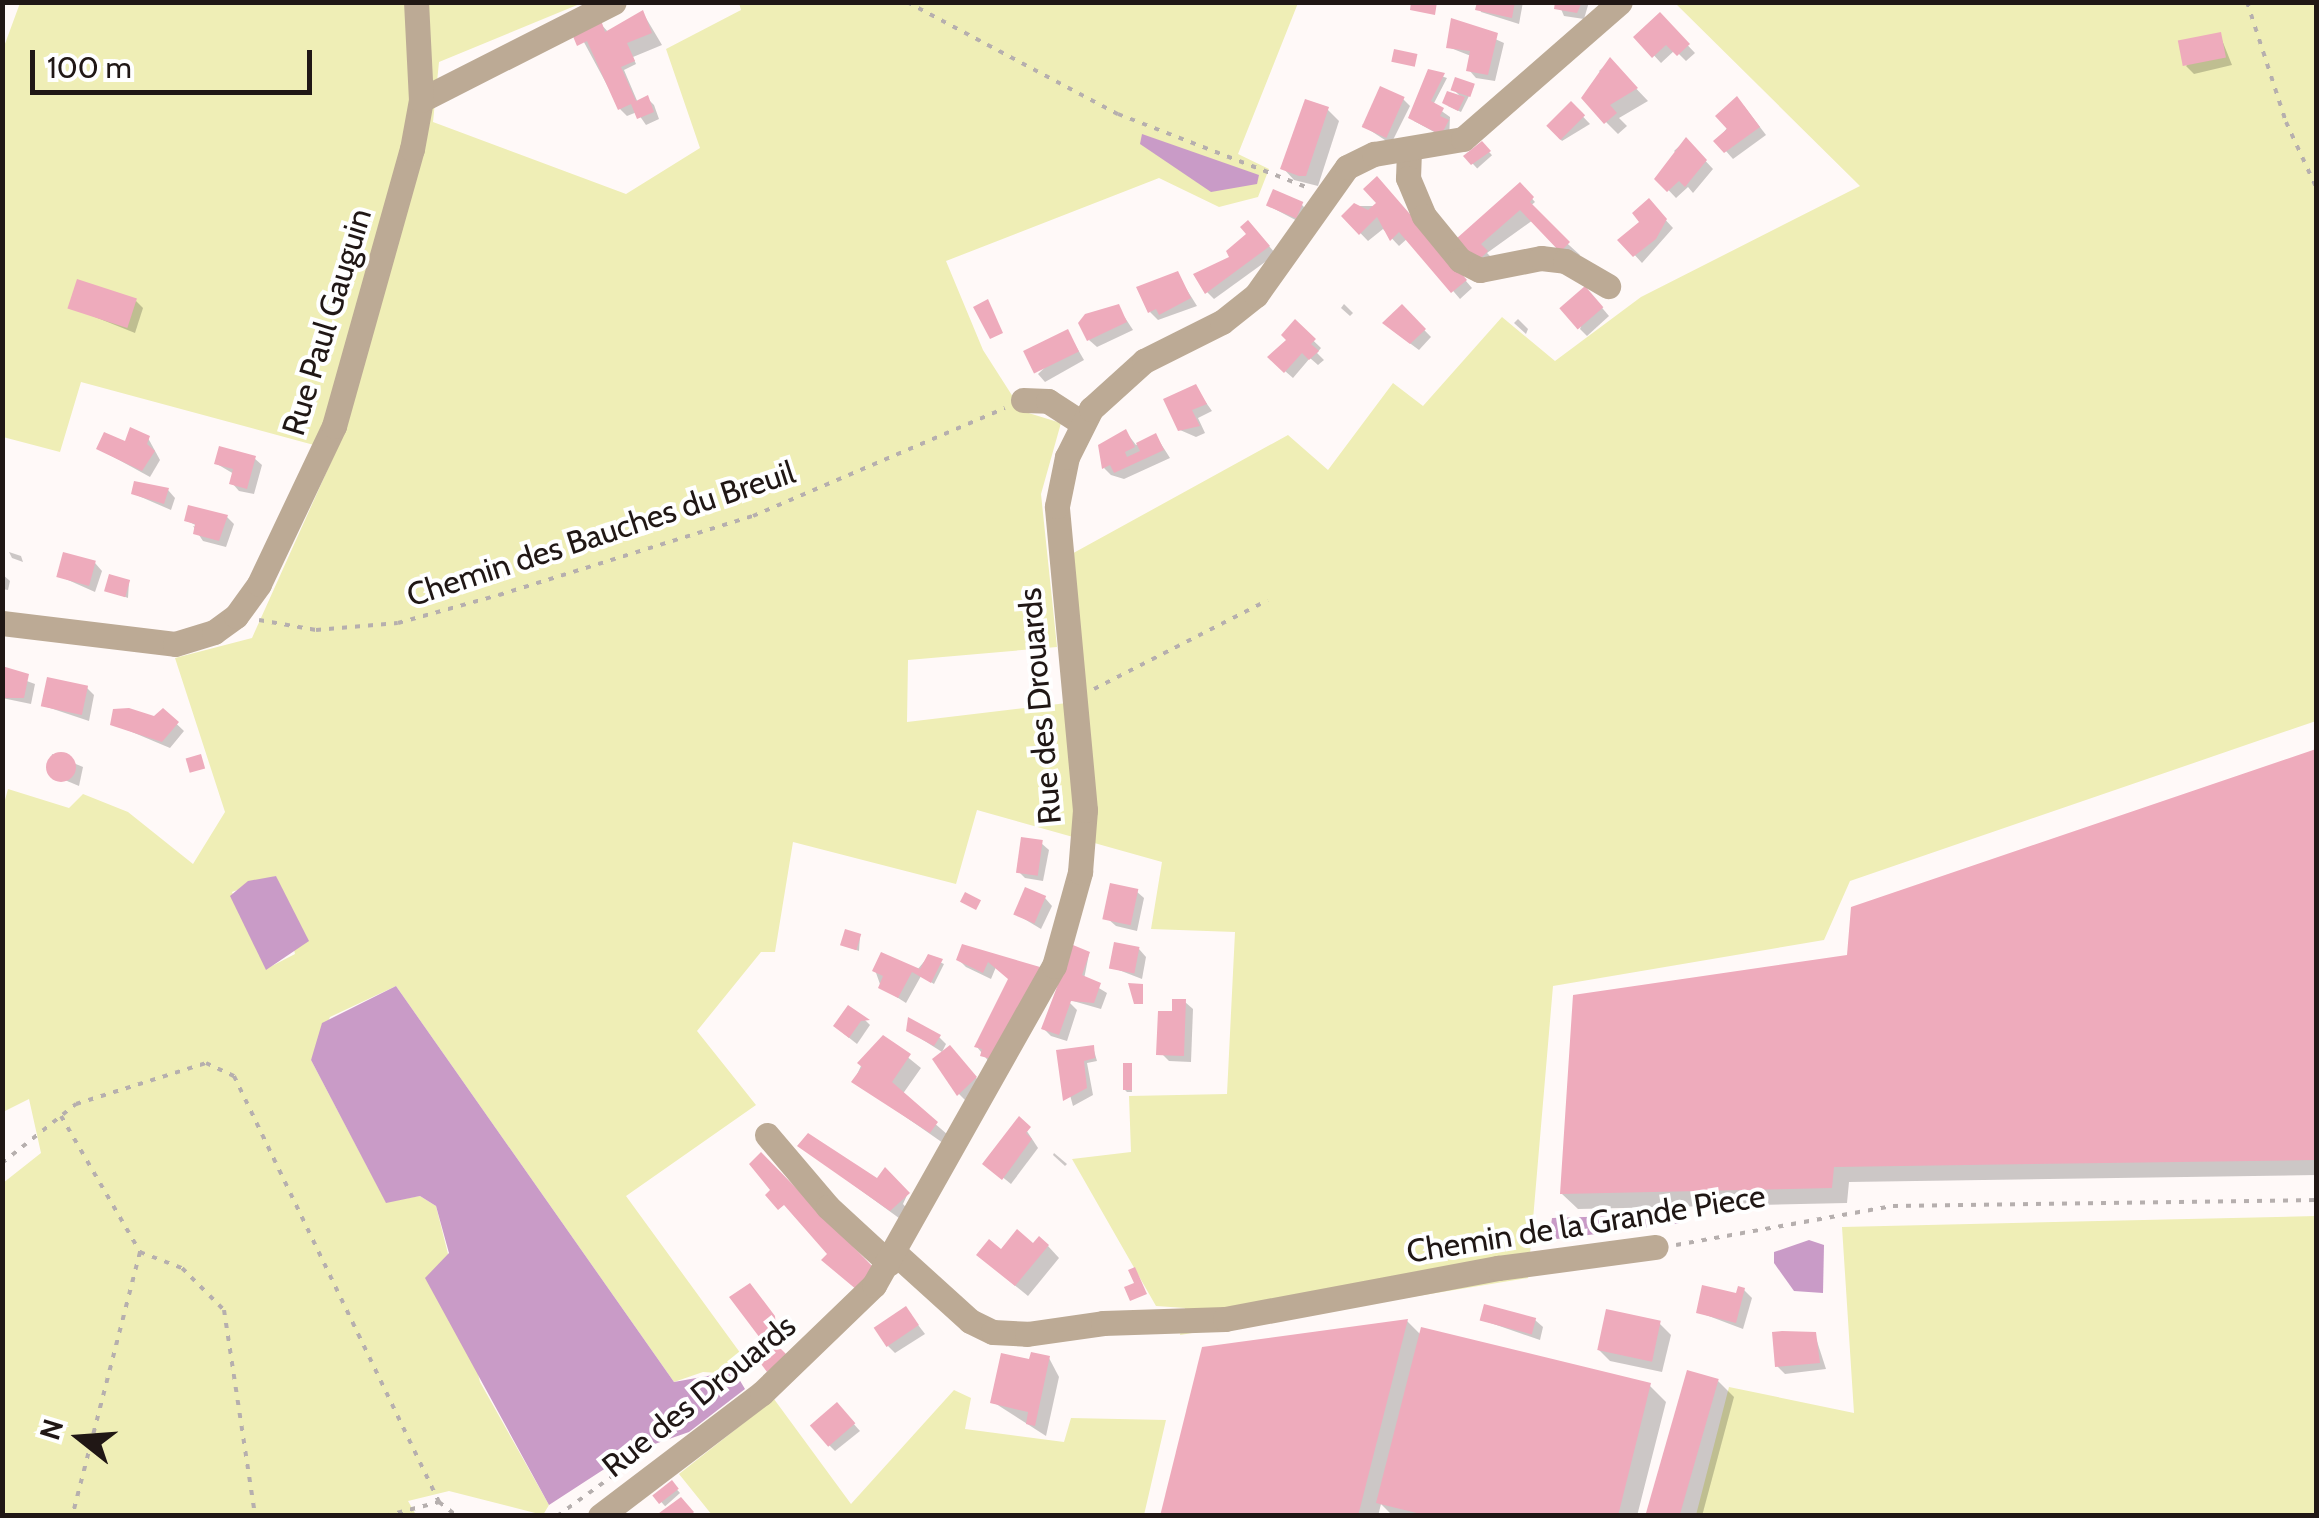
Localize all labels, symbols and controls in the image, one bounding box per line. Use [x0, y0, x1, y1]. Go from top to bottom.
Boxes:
scale bar [35, 30, 318, 92]
text: 100 m [47, 49, 132, 86]
street label: Rue Paul Gauguin [274, 204, 380, 440]
street label: Chemin des Bauches du Breuil [402, 453, 800, 615]
street label: Rue des Drouards [1011, 586, 1069, 826]
street label: Chemin de la Grande Piece [1404, 1177, 1768, 1271]
street label: Rue des Drouards [595, 1306, 803, 1486]
north arrow [30, 1388, 130, 1488]
text: N [32, 1415, 70, 1444]

